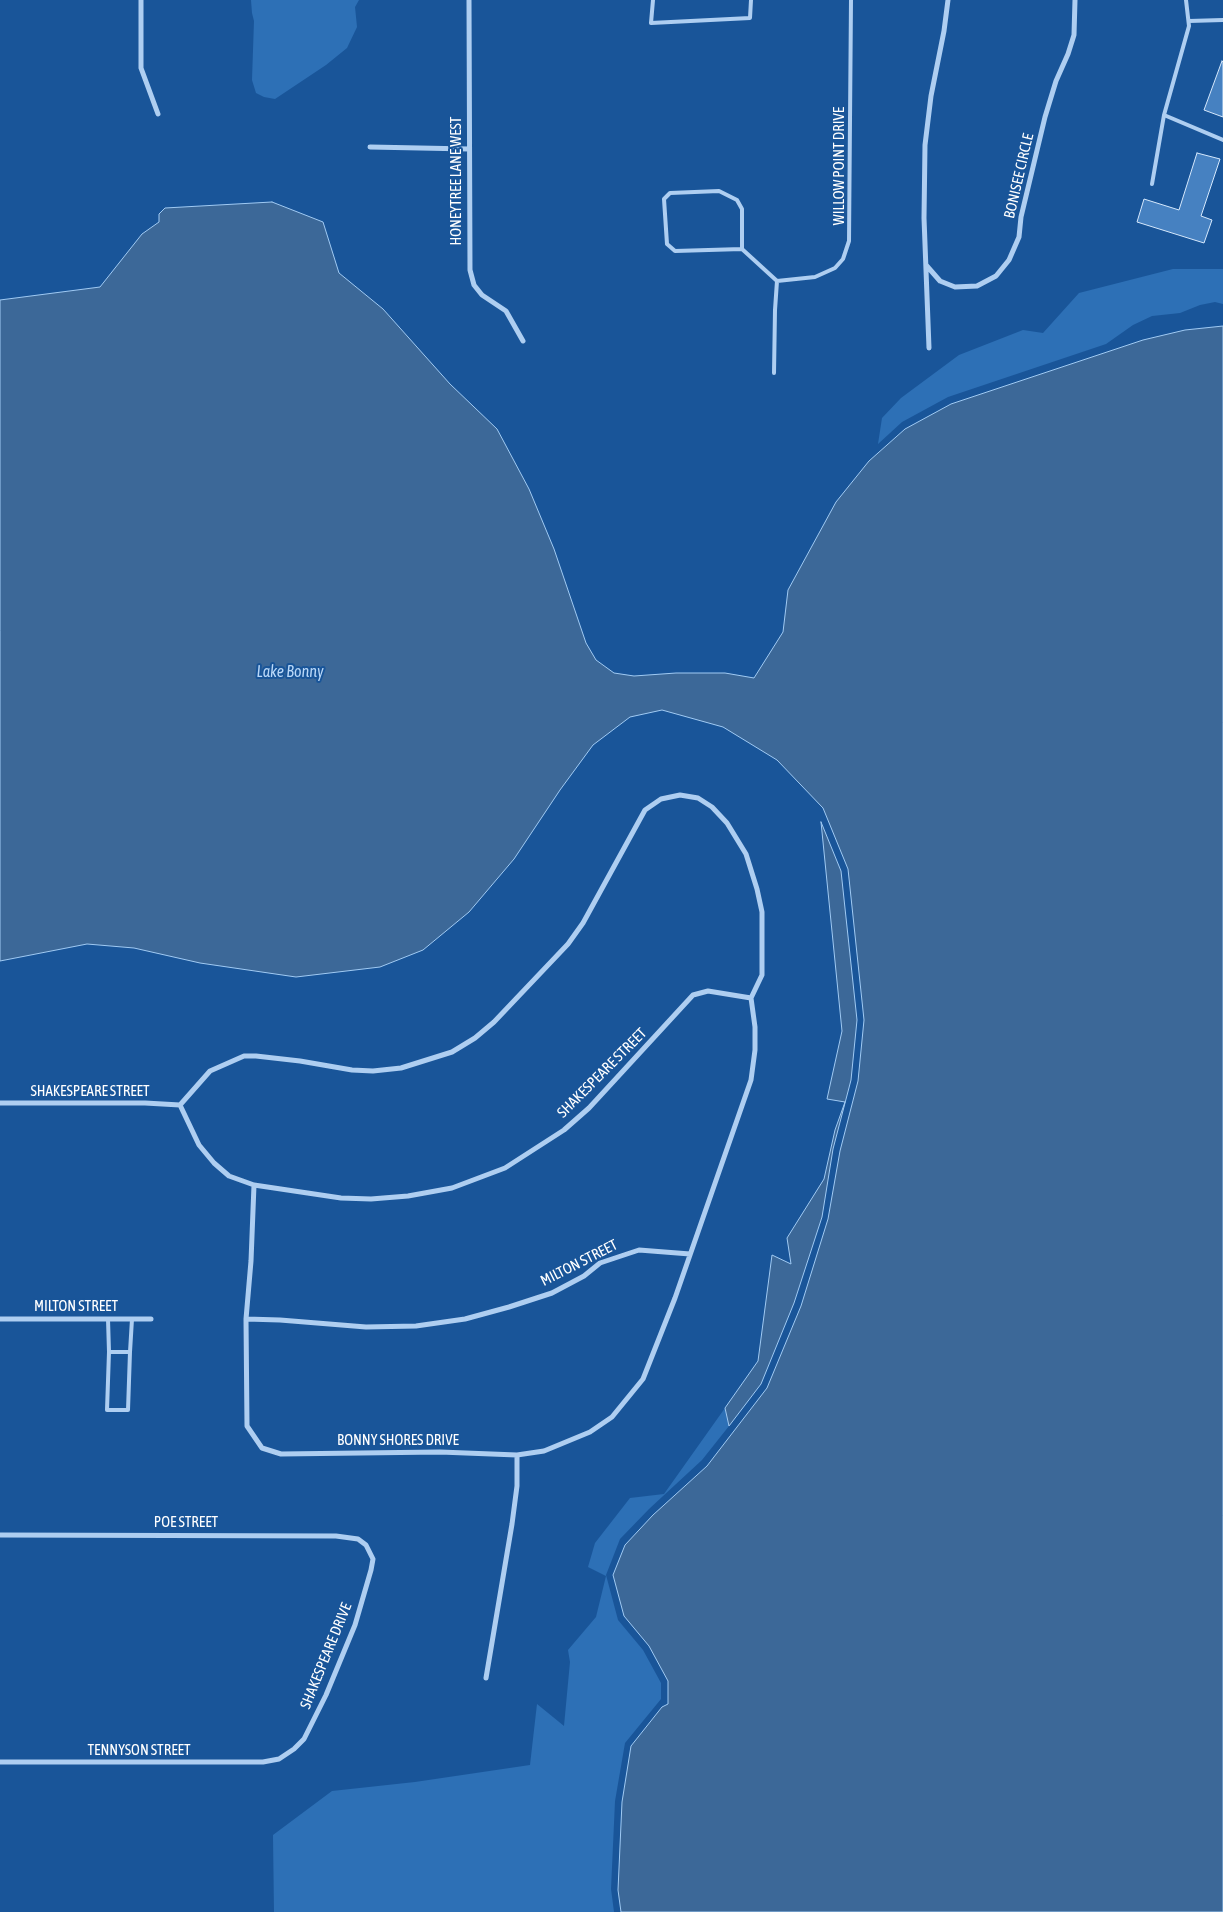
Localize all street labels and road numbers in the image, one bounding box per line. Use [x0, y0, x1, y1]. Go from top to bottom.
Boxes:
street label: WILLOW POINT DRIVE [830, 107, 848, 225]
street label: HONEYTREE LANE WEST [447, 117, 465, 245]
street label: BONISEE CIRCLE [1000, 132, 1038, 220]
street label: SHAKESPEARE STREET [553, 1024, 651, 1122]
street label: SHAKESPEARE STREET [30, 1082, 150, 1100]
street label: MILTON STREET [537, 1236, 621, 1290]
street label: MILTON STREET [34, 1297, 118, 1315]
street label: BONNY SHORES DRIVE [337, 1431, 459, 1449]
street label: POE STREET [154, 1513, 218, 1531]
street label: SHAKESPEARE DRIVE [297, 1600, 355, 1712]
street label: TENNYSON STREET [87, 1741, 191, 1759]

